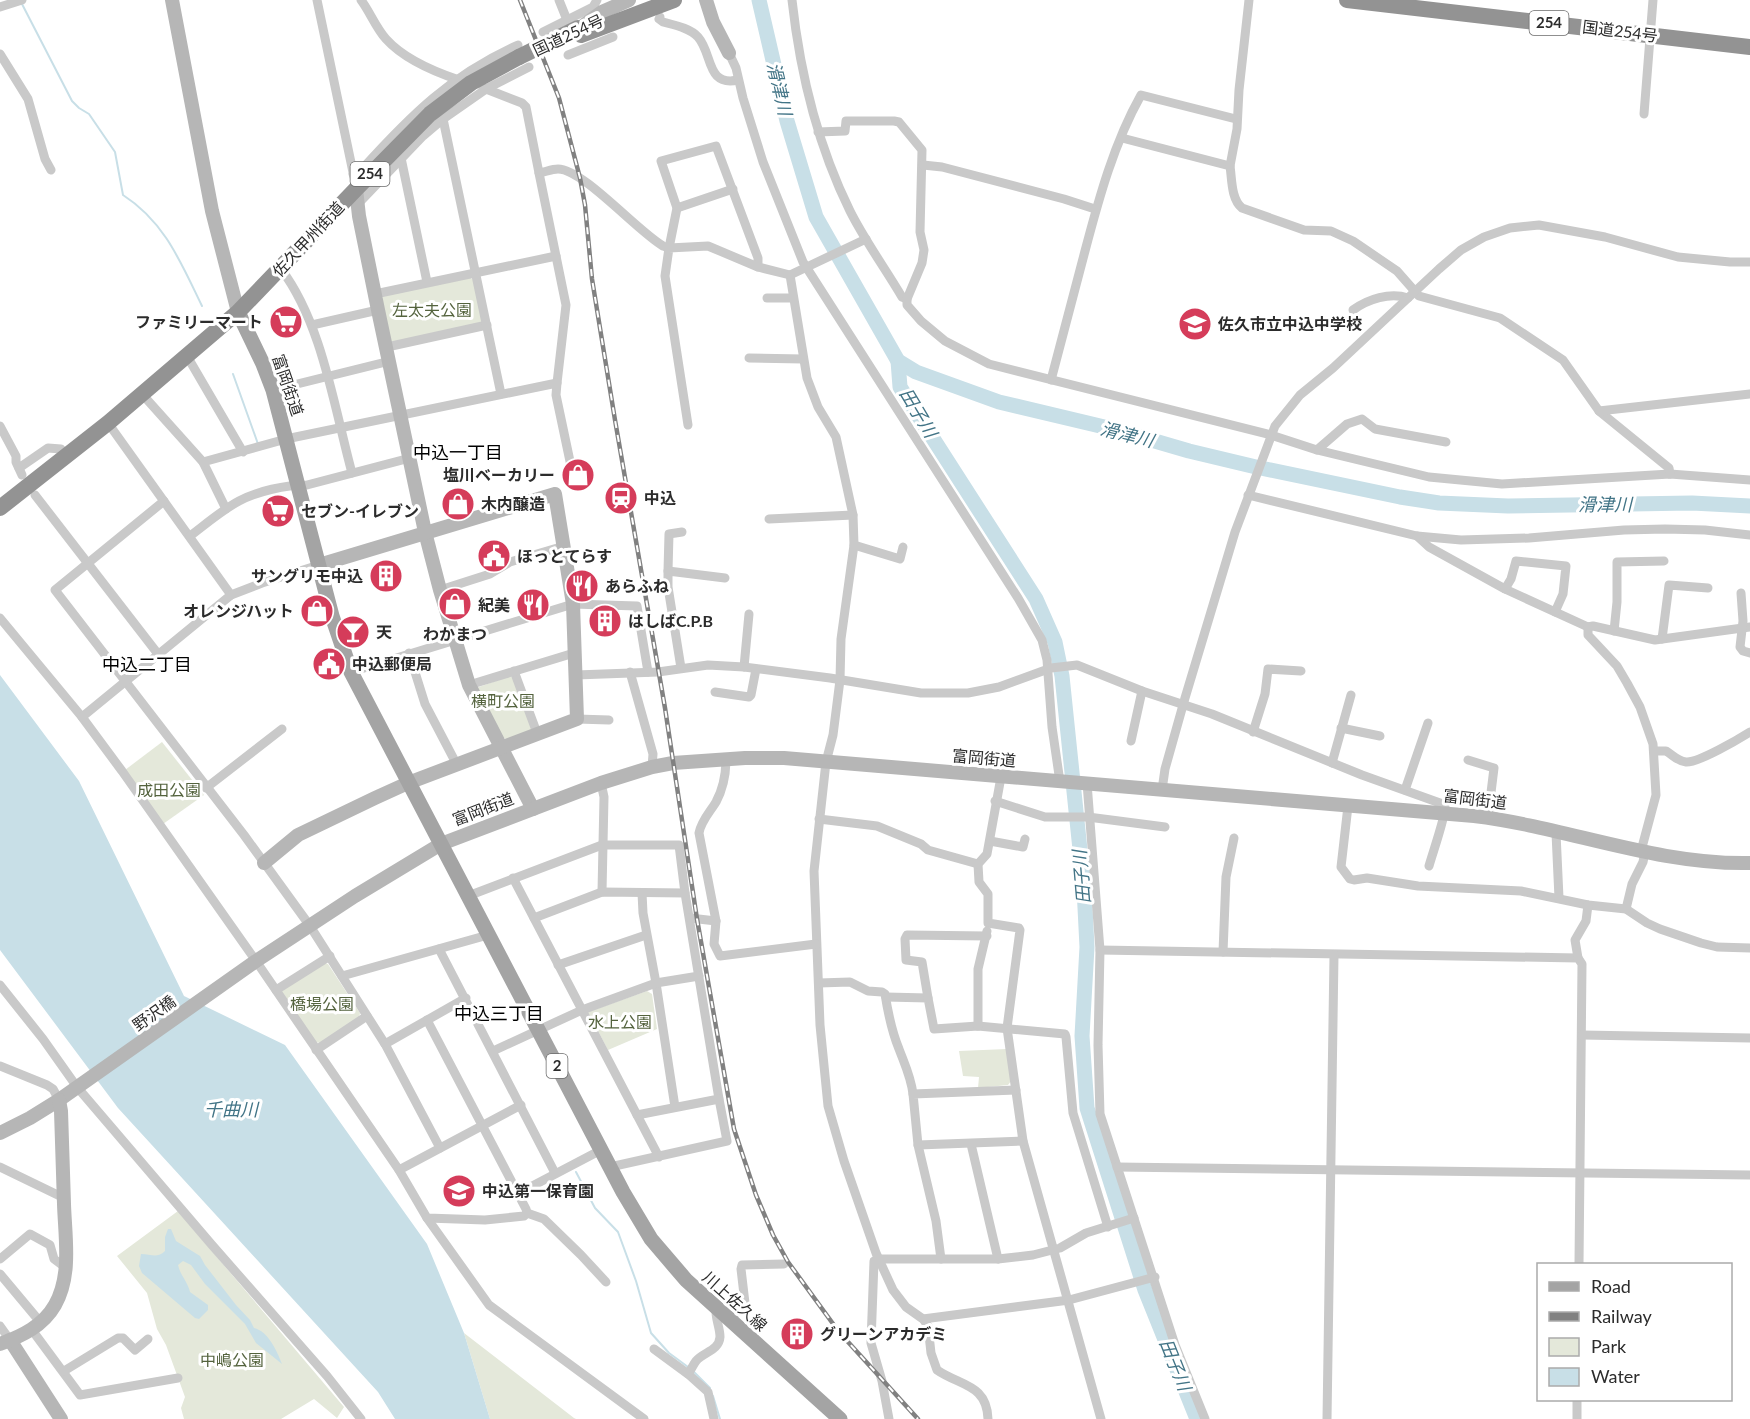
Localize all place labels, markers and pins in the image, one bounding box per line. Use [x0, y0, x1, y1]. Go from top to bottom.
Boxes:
supermarket icon: ファミリーマート [268, 304, 304, 340]
school or university icon: 佐久市立中込中学校 [1177, 306, 1213, 342]
place label: ファミリーマート [135, 312, 263, 331]
place label: 佐久市立中込中学校 [1217, 314, 1362, 333]
shop icon: 塩川ベーカリー [560, 457, 596, 493]
place label: 塩川ベーカリー [443, 465, 555, 484]
station icon: 中込 [603, 480, 639, 516]
shop icon: 木内醸造 [440, 486, 476, 522]
place label: 中込 [644, 488, 676, 507]
supermarket icon: セブン-イレブン [260, 493, 296, 529]
place label: 木内醸造 [481, 494, 545, 513]
place label: セブン-イレブン [301, 501, 419, 520]
public building icon: ほっとてらす [476, 538, 512, 574]
place label: ほっとてらす [517, 546, 612, 565]
building icon: サングリモ中込 [368, 558, 404, 594]
place label: サングリモ中込 [251, 566, 363, 585]
restaurant icon: あらふね [564, 568, 600, 604]
place label: あらふね [605, 576, 669, 595]
shop icon: わかまつ [437, 586, 473, 622]
restaurant icon: 紀美 [515, 587, 551, 623]
shop icon: オレンジハット [299, 593, 335, 629]
place label: 紀美 [478, 595, 510, 614]
place label: オレンジハット [183, 601, 294, 620]
building icon: はしばC.P.B [587, 603, 623, 639]
place label: はしばC.P.B [628, 611, 713, 630]
bar icon: 天 [335, 614, 371, 650]
place label: 天 [376, 622, 392, 641]
place label: わかまつ [423, 624, 487, 643]
public building icon: 中込郵便局 [311, 646, 347, 682]
place label: 中込郵便局 [352, 654, 432, 673]
school or university icon: 中込第一保育園 [441, 1173, 477, 1209]
place label: 中込第一保育園 [482, 1181, 594, 1200]
building icon: グリーンアカデミ [779, 1316, 815, 1352]
place label: グリーンアカデミ [820, 1324, 947, 1343]

